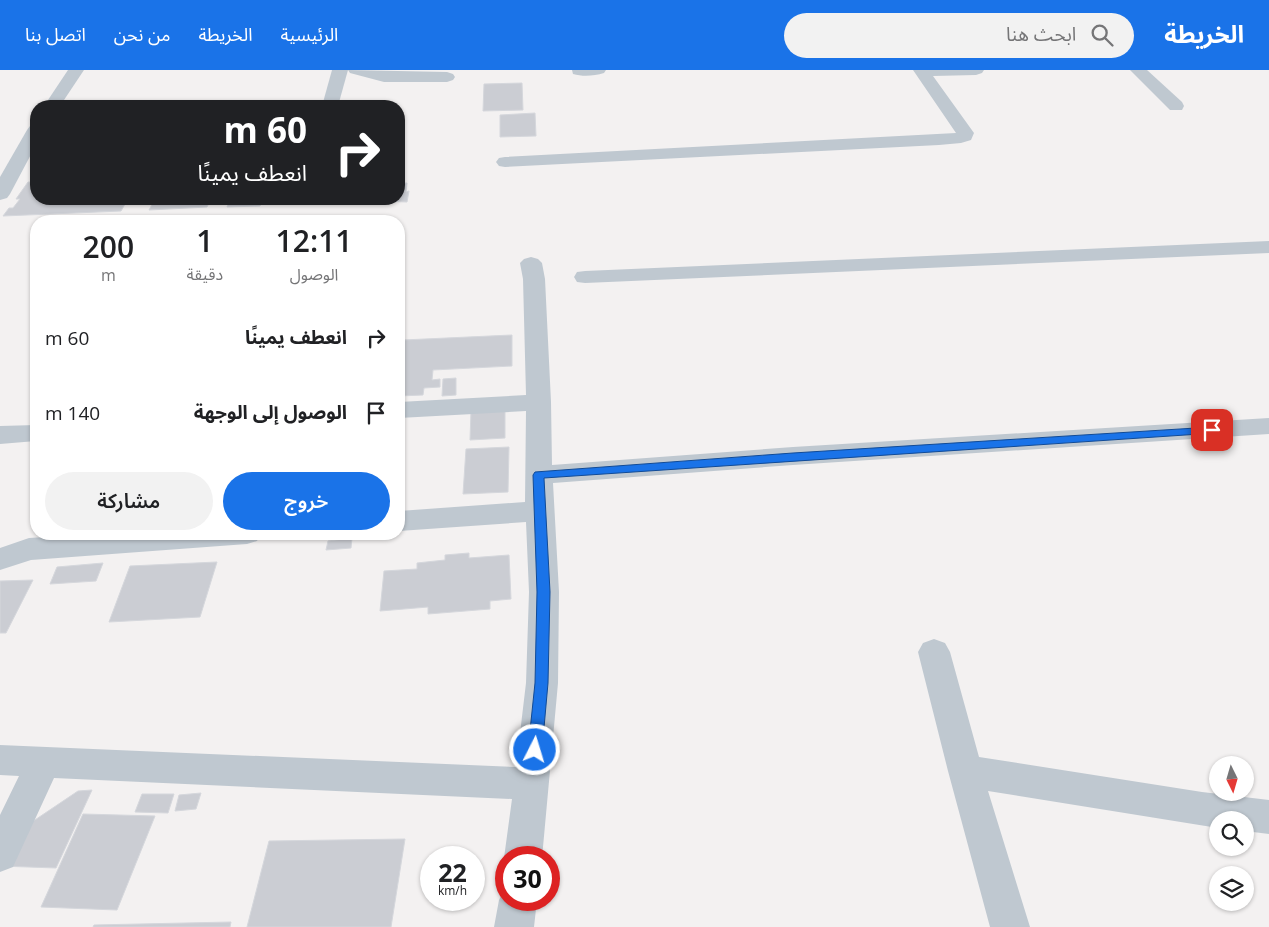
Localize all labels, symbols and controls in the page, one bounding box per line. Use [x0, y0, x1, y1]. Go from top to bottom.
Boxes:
search box [784, 13, 1134, 58]
text: الخريطة [1164, 17, 1244, 50]
text: ابحث هنا [1006, 21, 1076, 47]
icon: search [1088, 21, 1116, 49]
text: اتصل بنا [25, 22, 86, 46]
text: من نحن [114, 22, 171, 46]
text: الخريطة [199, 22, 252, 46]
text: الرئيسية [280, 22, 338, 46]
text: 60 m [224, 106, 307, 153]
icon: right [325, 120, 390, 185]
text: انعطف يمينًا [197, 157, 307, 187]
text: 1 [196, 220, 213, 261]
text: 12:11 [276, 220, 352, 261]
text: 200 [83, 226, 134, 267]
text: دقيقة [187, 263, 223, 285]
text: الوصول [290, 263, 338, 285]
text: m [101, 264, 116, 286]
text: انعطف يمينًا [245, 324, 347, 350]
icon: right [362, 324, 390, 352]
text: 60 m [45, 325, 89, 351]
text: الوصول إلى الوجهة [194, 399, 347, 425]
icon: arrive [362, 399, 390, 427]
text: 140 m [45, 400, 100, 426]
pin [1191, 409, 1233, 451]
icon: arrive [1198, 416, 1226, 444]
button: مشاركة [45, 472, 213, 530]
button: خروج [223, 472, 390, 530]
position arrow [508, 723, 560, 775]
north arrow [1209, 756, 1254, 801]
map controls [1209, 756, 1254, 911]
button: search [1209, 811, 1254, 856]
speed limit sign: 30 [495, 846, 560, 911]
text: 22 [438, 855, 467, 889]
button: layers [1209, 866, 1254, 911]
text: km/h [438, 882, 467, 899]

